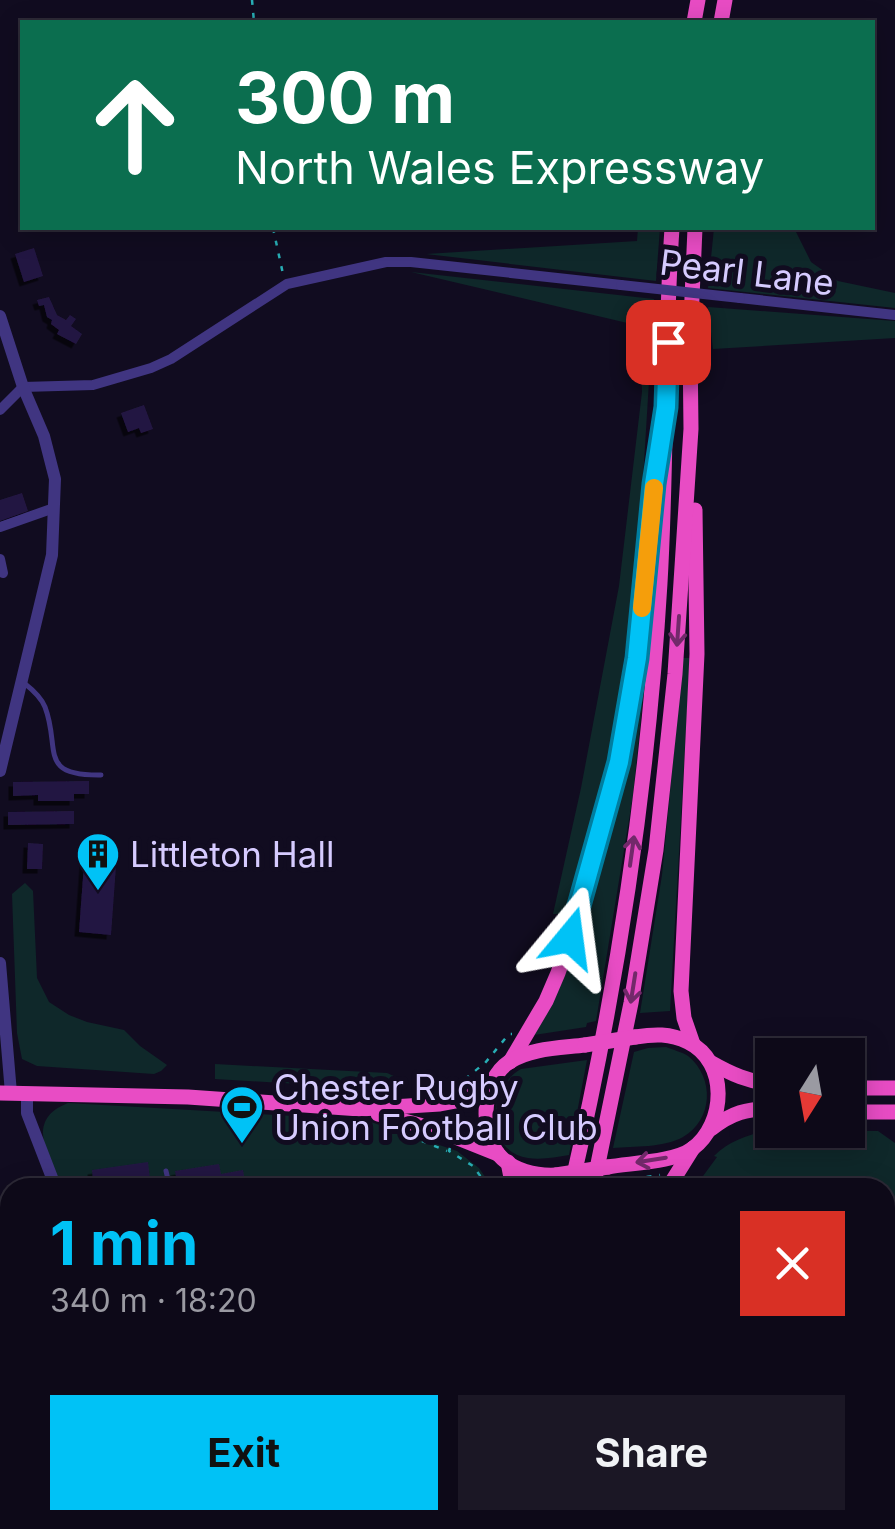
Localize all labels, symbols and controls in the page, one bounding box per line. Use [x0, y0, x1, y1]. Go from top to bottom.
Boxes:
text: 300 m [235, 55, 455, 140]
icon: ahead [70, 60, 200, 190]
text: North Wales Expressway [235, 140, 764, 195]
street label: Pearl Lane [658, 240, 836, 304]
pin [626, 300, 711, 385]
icon: arrive [641, 315, 696, 370]
one-way arrow [668, 614, 687, 647]
building icon: Littleton Hall [75, 831, 121, 892]
place label: Littleton Hall [130, 833, 334, 875]
one-way arrow [624, 835, 642, 868]
position arrow [518, 886, 622, 990]
one-way arrow [624, 971, 642, 1004]
north arrow [755, 1038, 865, 1148]
map controls [755, 1038, 865, 1148]
place label: Chester Rugby Union Football Club [274, 1066, 598, 1148]
sports icon: Chester Rugby Union Football Club [219, 1084, 265, 1145]
one-way arrow [636, 1151, 668, 1170]
text: 1 min [50, 1207, 198, 1279]
button: close [740, 1211, 845, 1316]
text: 340 m · 18:20 [50, 1281, 257, 1320]
button: Exit [50, 1395, 438, 1510]
button: Share [458, 1395, 845, 1510]

